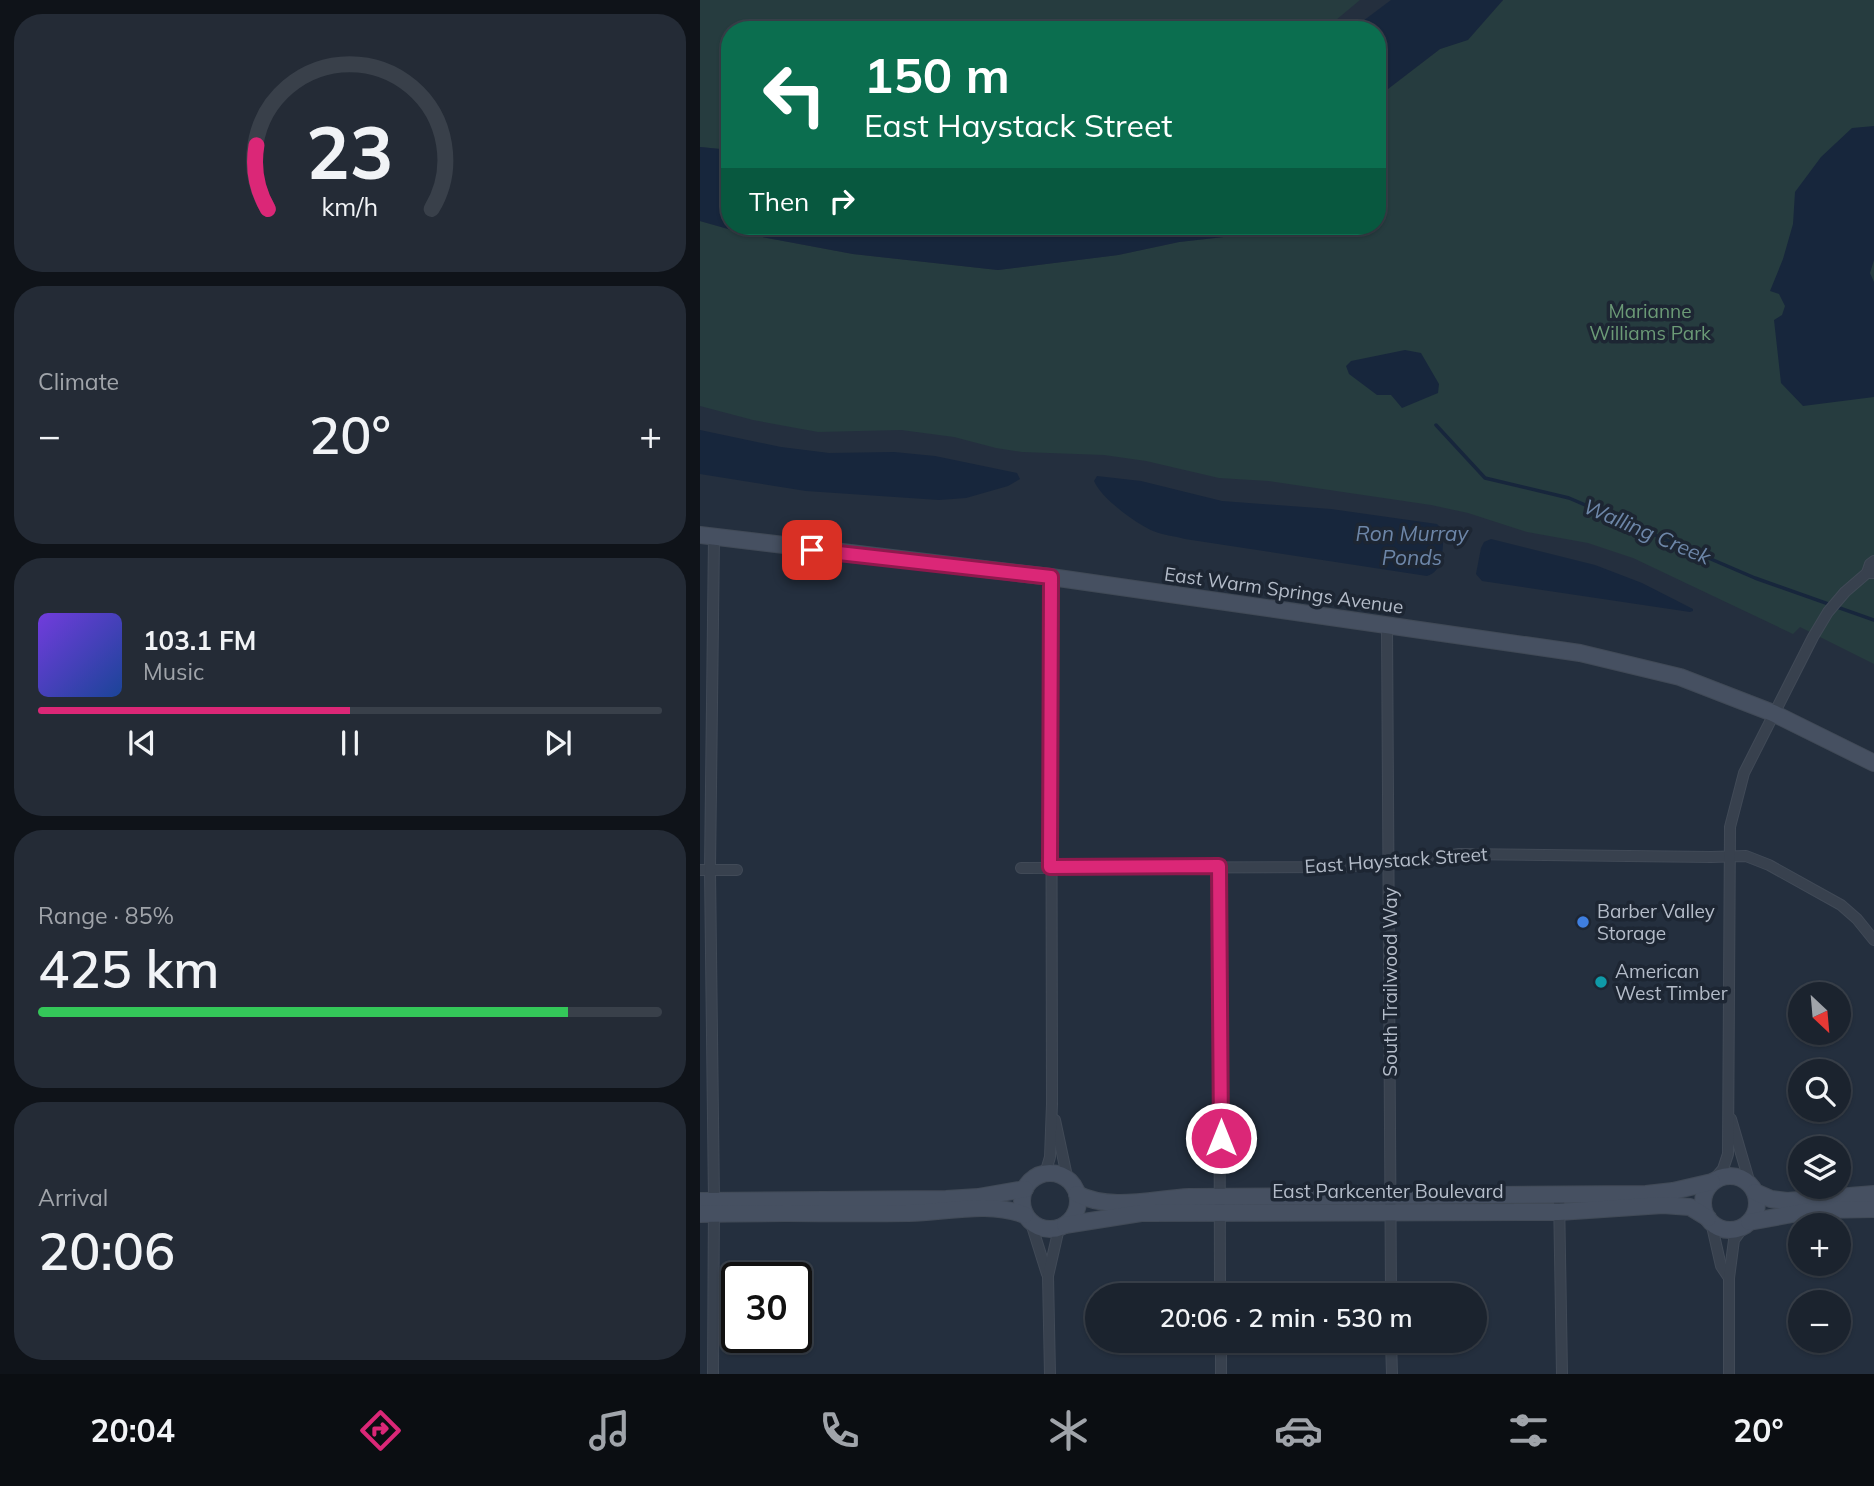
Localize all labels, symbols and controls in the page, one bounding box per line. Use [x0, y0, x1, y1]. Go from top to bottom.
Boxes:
text: 150 m [864, 44, 1010, 105]
icon: left [749, 49, 840, 140]
text: East Haystack Street [864, 105, 1173, 145]
text: 23 [306, 106, 394, 197]
icon: right [823, 182, 861, 220]
text: Then [749, 185, 809, 218]
text: km/h [322, 191, 378, 222]
park label: Marianne Williams Park [1589, 299, 1711, 345]
text: Climate [38, 367, 119, 396]
text: 20° [309, 402, 391, 467]
text: − [38, 411, 61, 459]
text: + [639, 411, 662, 459]
water label: Walling Creek [1580, 493, 1716, 570]
pin [782, 520, 842, 580]
water label: Ron Murray Ponds [1356, 520, 1469, 570]
icon: arrive [793, 531, 831, 569]
street label: East Warm Springs Avenue [1163, 561, 1405, 619]
text: 103.1 FM [143, 624, 256, 657]
text: Music [143, 657, 204, 686]
icon: previous [123, 724, 161, 762]
icon: pause [331, 724, 369, 762]
icon: next [539, 724, 577, 762]
street label: East Haystack Street [1304, 842, 1489, 878]
street label: South Trailwood Way [1378, 887, 1402, 1077]
place label: Barber Valley Storage [1597, 899, 1715, 945]
text: Range · 85% [38, 901, 174, 930]
marker: Barber Valley Storage [1575, 914, 1591, 930]
text: 425 km [38, 936, 219, 1001]
place label: American West Timber [1615, 959, 1728, 1005]
marker: American West Timber [1593, 974, 1609, 990]
north arrow [1788, 982, 1852, 1045]
map controls [1788, 982, 1851, 1353]
button: search [1788, 1059, 1851, 1122]
position arrow [1184, 1101, 1258, 1175]
button: layers [1788, 1136, 1851, 1199]
street label: East Parkcenter Boulevard [1272, 1179, 1504, 1203]
text: Arrival [38, 1183, 108, 1212]
button: + [1788, 1213, 1851, 1276]
text: 20:06 [38, 1218, 175, 1283]
speed limit sign: 30 [721, 1262, 812, 1353]
button: − [1788, 1290, 1851, 1353]
text: 20:06 · 2 min · 530 m [1159, 1301, 1413, 1334]
icon: directions [356, 1406, 405, 1455]
icon: music [585, 1406, 634, 1455]
icon: phone [815, 1406, 864, 1455]
icon: climate [1044, 1406, 1093, 1455]
icon: car [1274, 1406, 1323, 1455]
icon: filters [1504, 1406, 1553, 1455]
text: 20:04 [90, 1410, 175, 1450]
text: 20° [1733, 1410, 1784, 1450]

